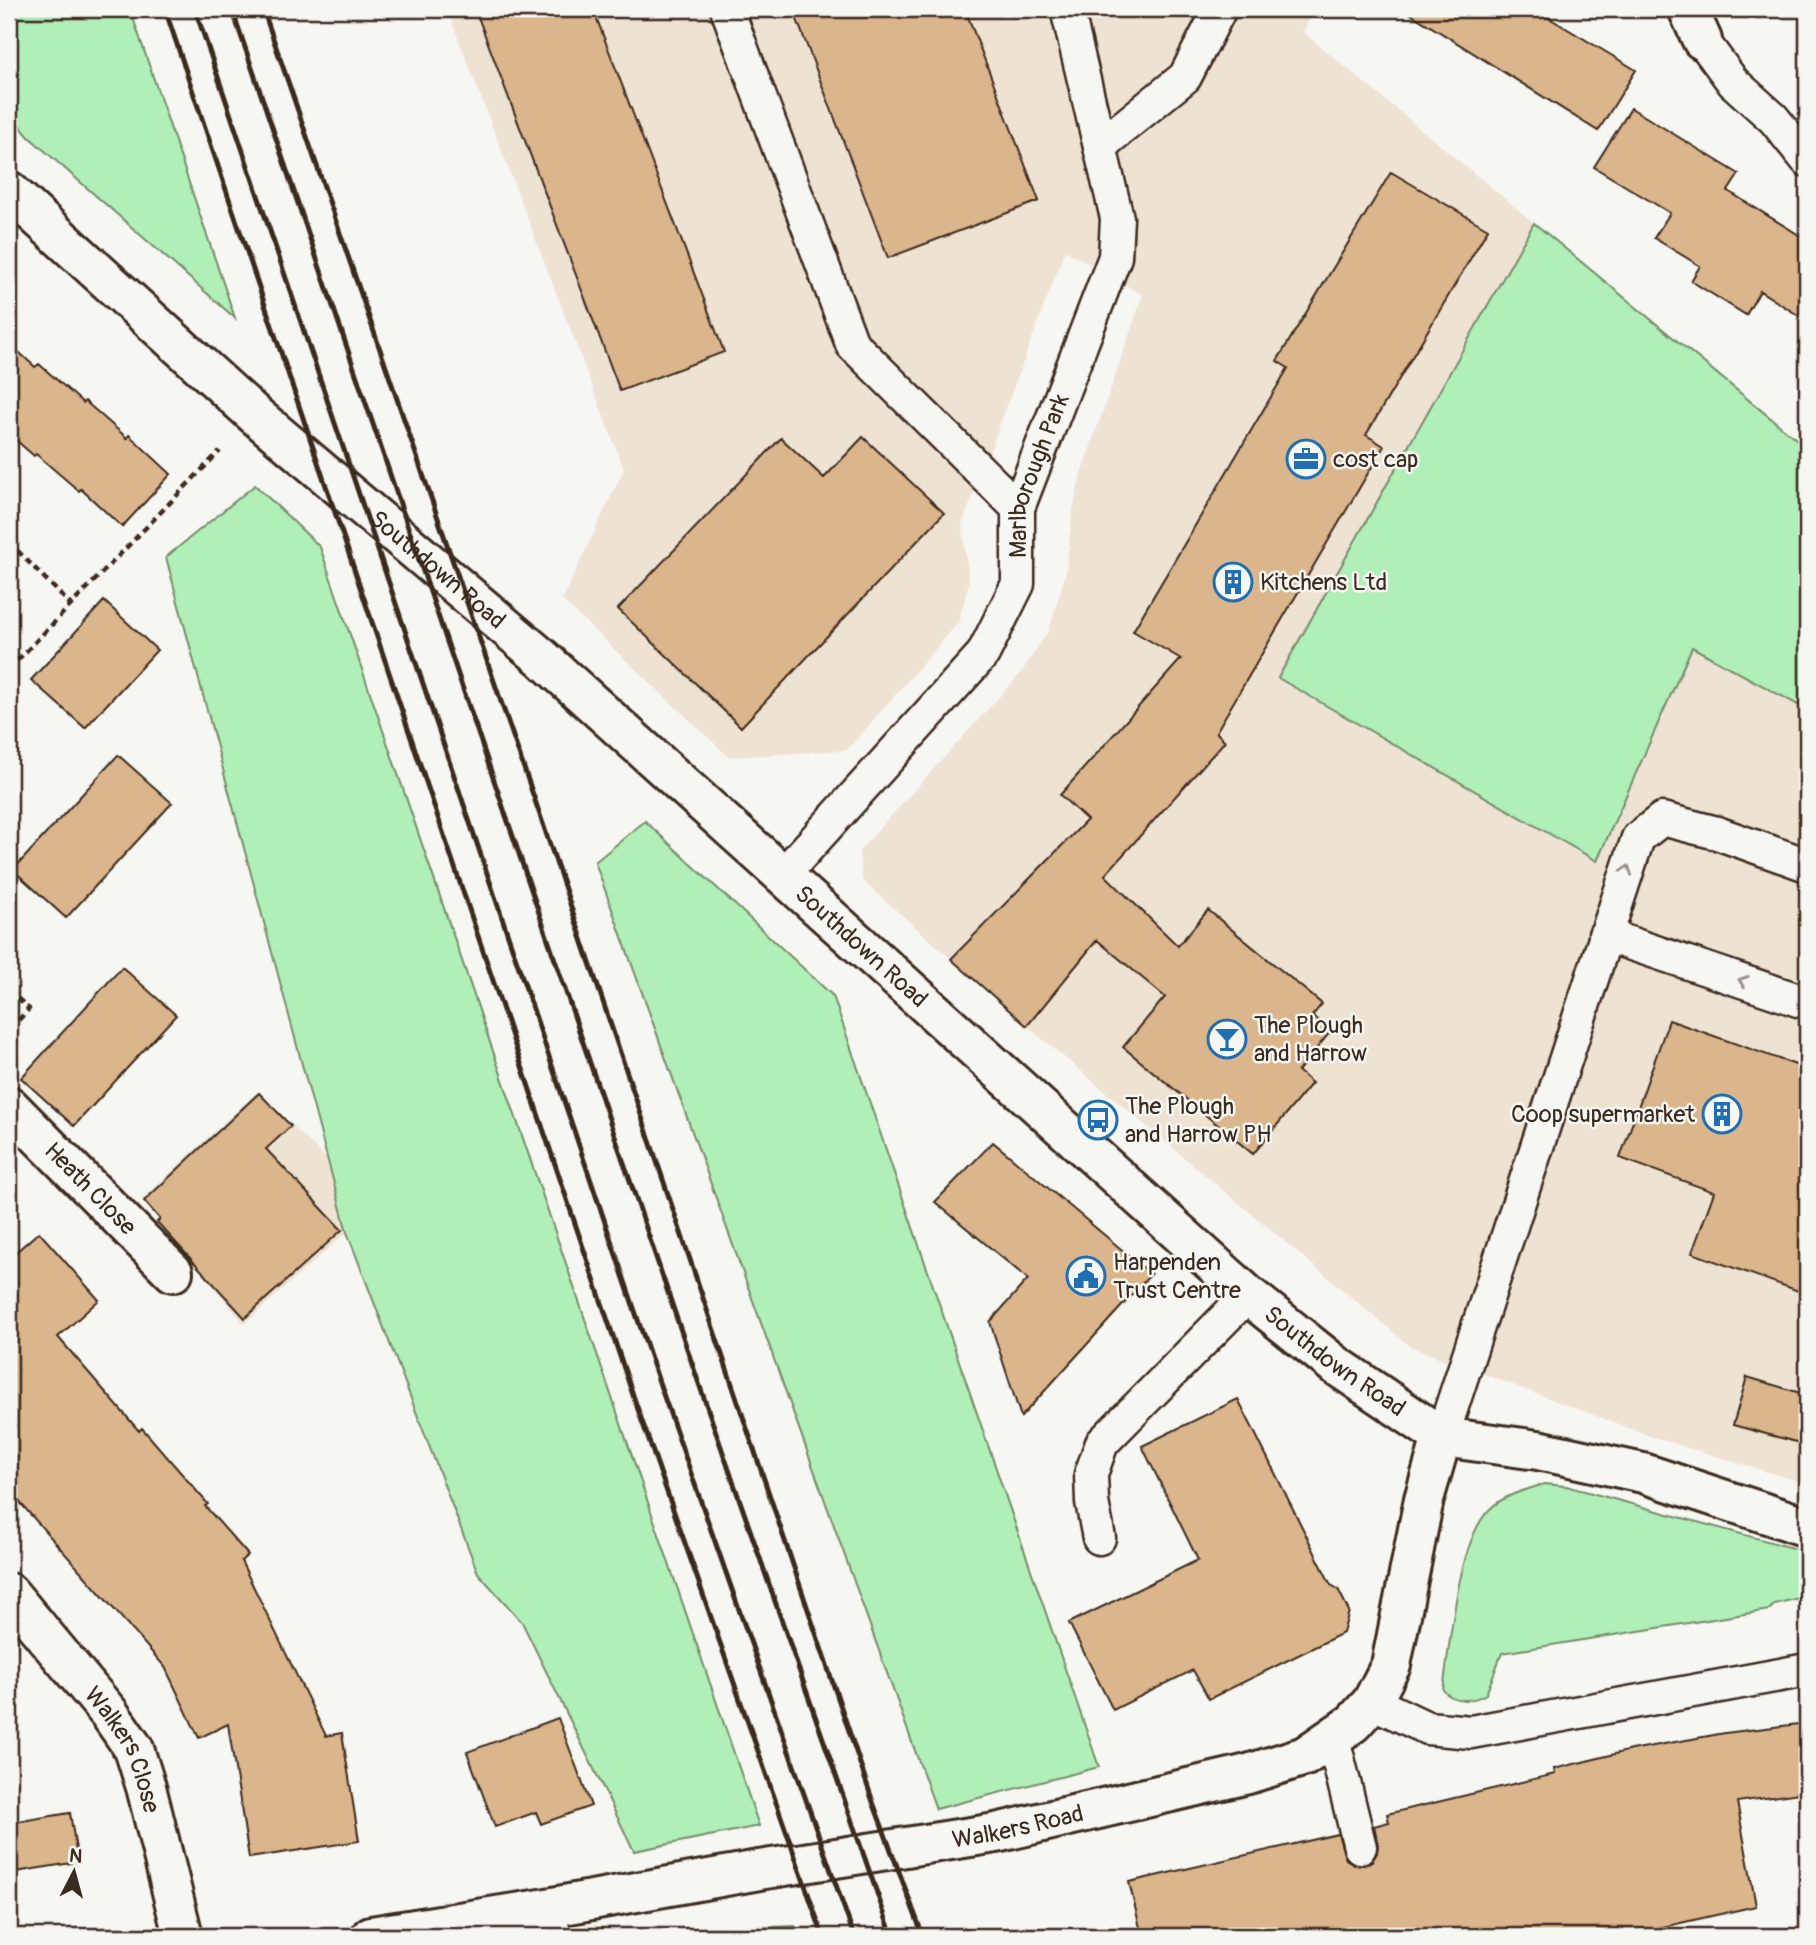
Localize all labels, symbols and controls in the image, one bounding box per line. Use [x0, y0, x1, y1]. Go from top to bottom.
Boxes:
street label: Marlborough Park [1004, 390, 1076, 558]
office icon: cost cap [1285, 438, 1327, 480]
place label: cost cap [1333, 445, 1418, 474]
street label: Southdown Road [364, 504, 511, 635]
building icon: Kitchens Ltd [1212, 561, 1254, 603]
place label: Kitchens Ltd [1260, 568, 1387, 597]
one-way arrow [1619, 864, 1633, 877]
street label: Southdown Road [789, 879, 933, 1014]
one-way arrow [1737, 975, 1749, 989]
place label: The Plough and Harrow [1254, 1011, 1367, 1068]
bar icon: The Plough and Harrow [1206, 1018, 1248, 1060]
place label: The Plough and Harrow PH [1125, 1092, 1272, 1149]
building icon: Coop supermarket [1701, 1093, 1743, 1135]
bus stop icon: The Plough and Harrow PH [1077, 1099, 1119, 1141]
place label: Coop supermarket [1511, 1100, 1695, 1129]
street label: Heath Close [38, 1136, 142, 1241]
place label: Harpenden Trust Centre [1113, 1248, 1241, 1305]
public building icon: Harpenden Trust Centre [1065, 1255, 1107, 1297]
street label: Southdown Road [1258, 1300, 1411, 1423]
street label: Walkers Close [78, 1681, 166, 1816]
street label: Walkers Road [950, 1799, 1086, 1855]
north arrow [38, 1836, 108, 1906]
text: N [68, 1843, 83, 1869]

